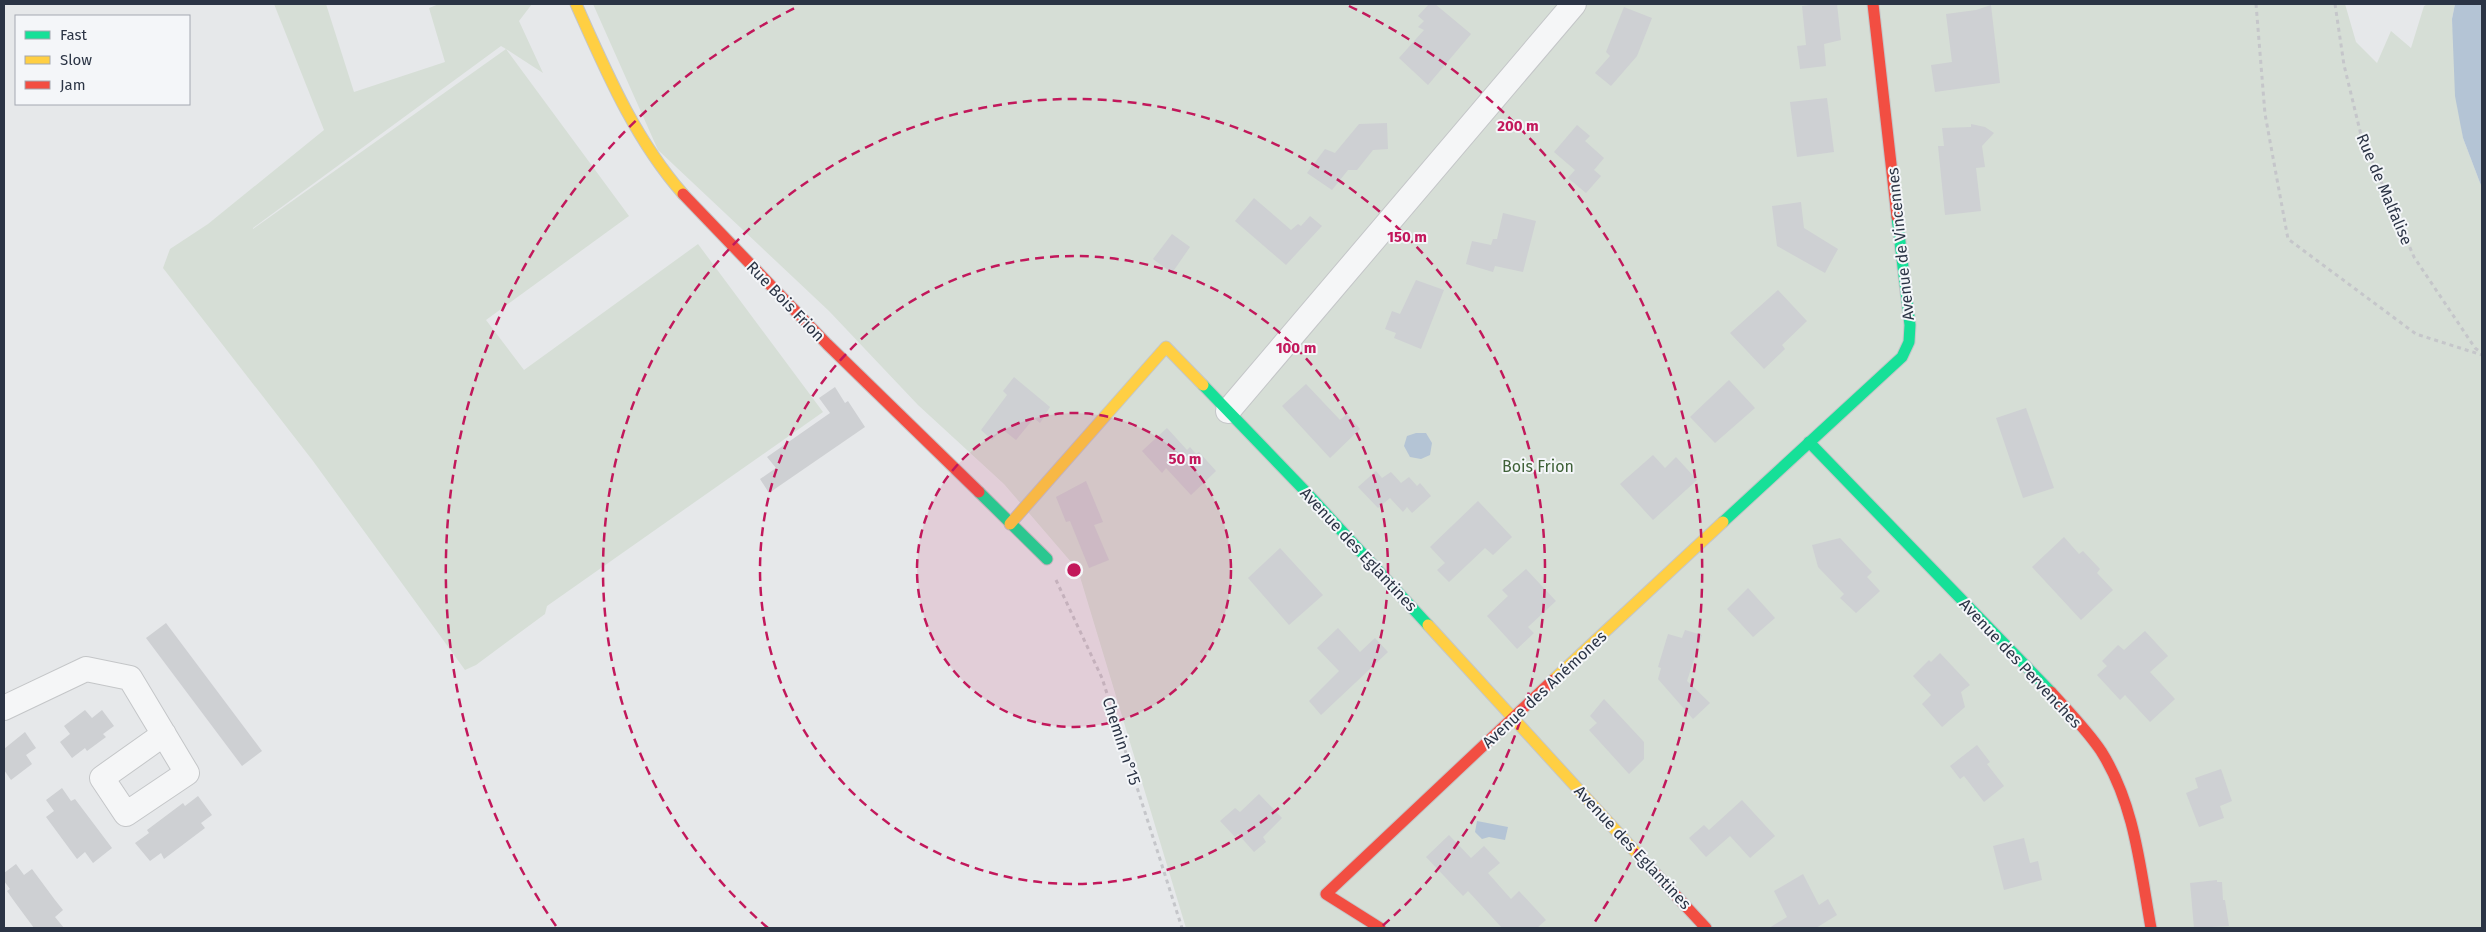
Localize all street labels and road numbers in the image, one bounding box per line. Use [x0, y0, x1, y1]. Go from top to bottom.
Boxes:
street label: Rue de Malfalise [2353, 131, 2417, 248]
street label: Avenue de Vincennes [1883, 167, 1918, 321]
street label: Rue Bois Frion [743, 257, 829, 345]
street label: Avenue des Eglantines [1296, 483, 1421, 615]
street label: Avenue des Pervenches [1956, 595, 2086, 732]
street label: Avenue des Anémones [1478, 627, 1611, 752]
street label: Chemin n°15 [1098, 695, 1145, 788]
street label: Avenue des Eglantines [1570, 781, 1695, 913]

